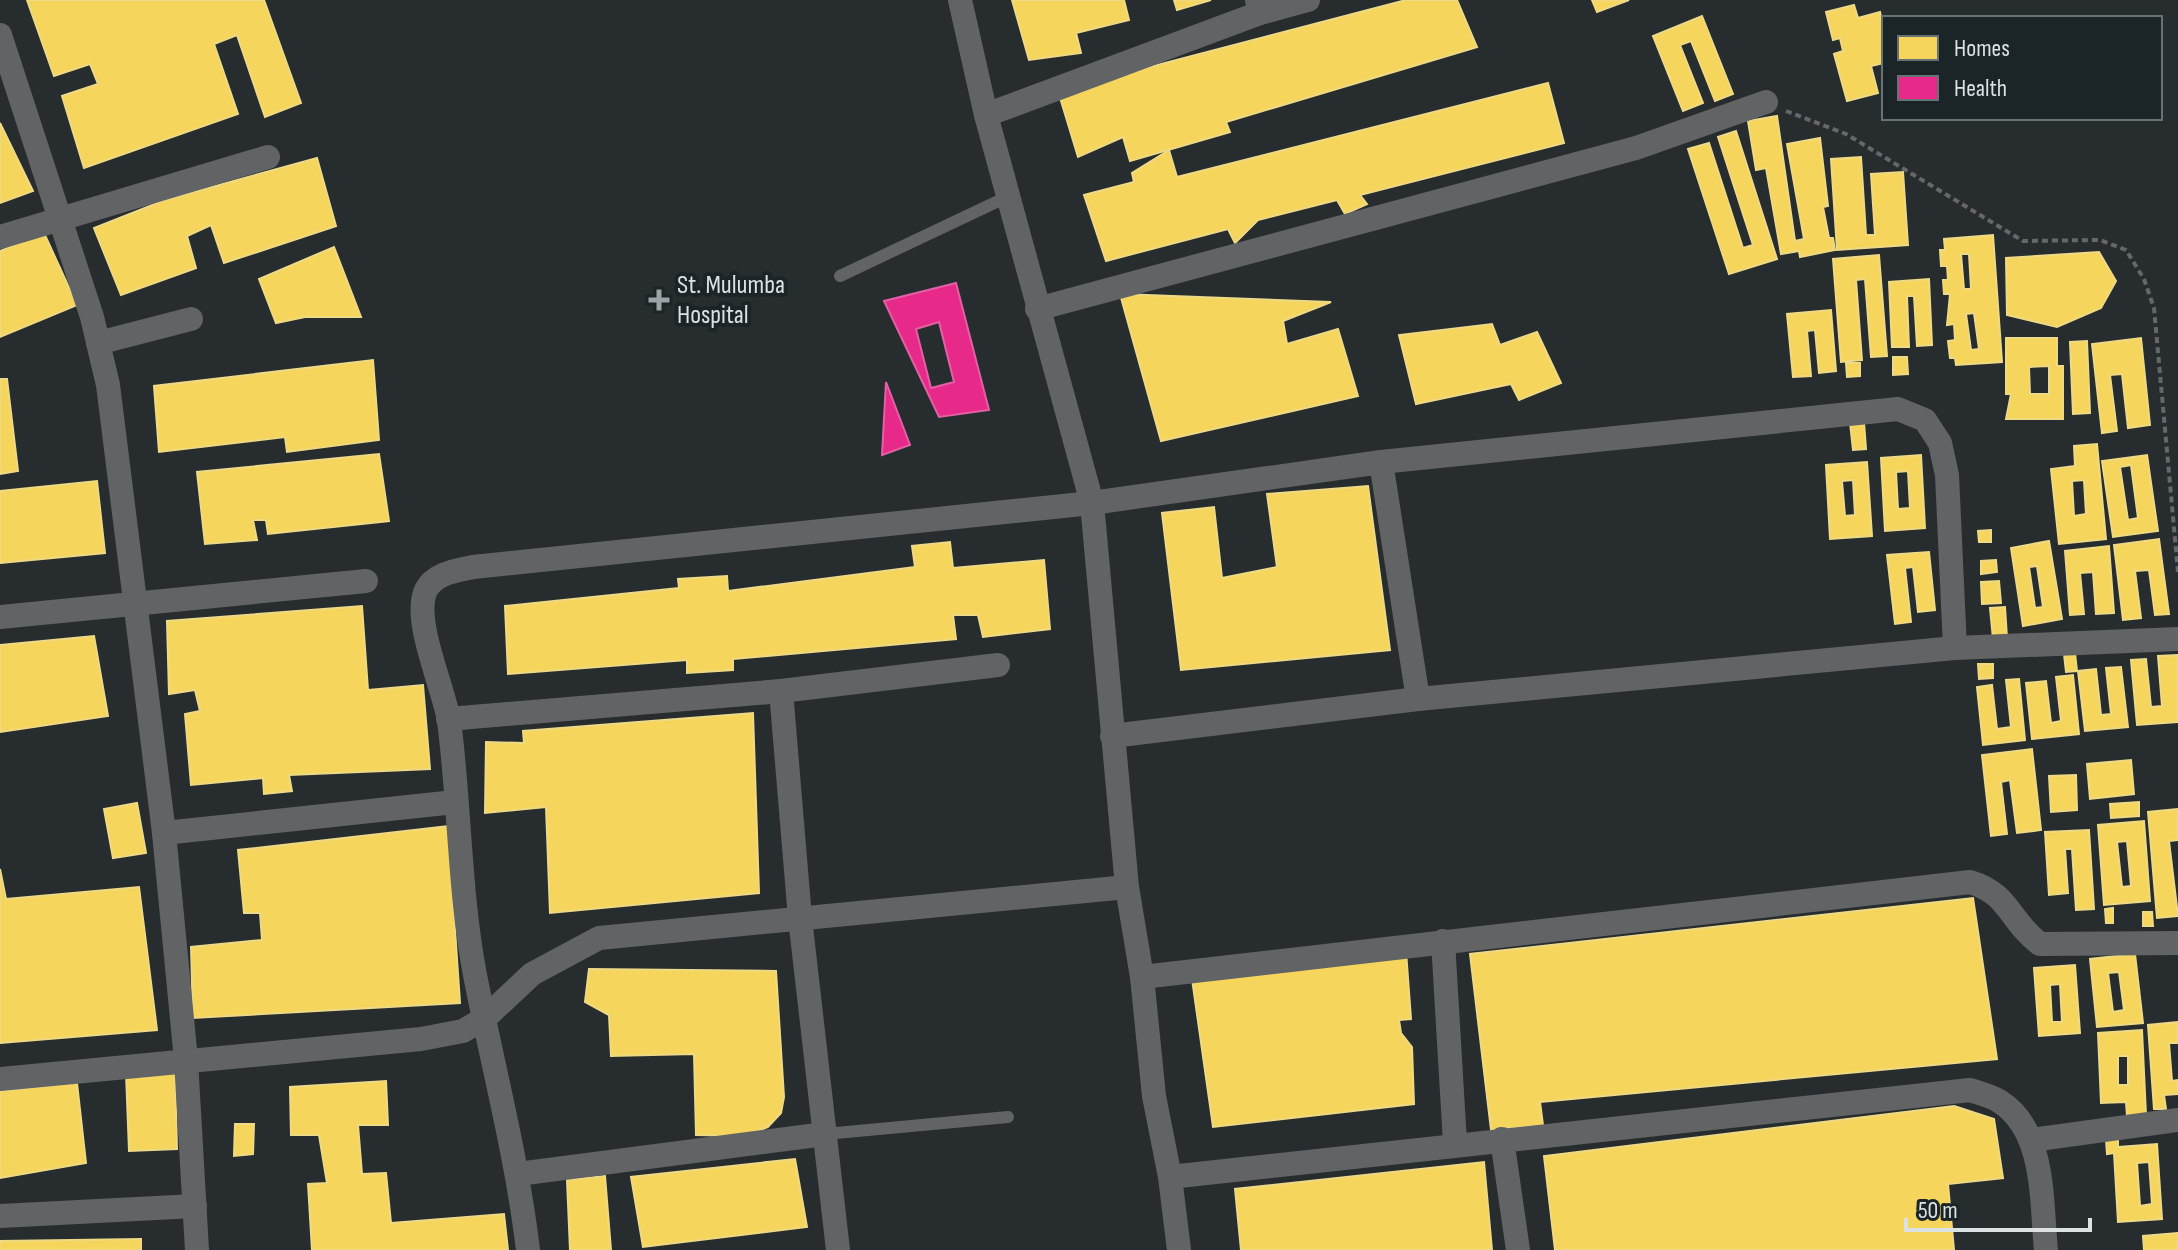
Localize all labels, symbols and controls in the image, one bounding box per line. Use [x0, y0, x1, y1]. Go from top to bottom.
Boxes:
legend [1882, 16, 2162, 120]
text: Homes [1954, 34, 2010, 63]
text: Health [1954, 74, 2007, 103]
place label: St. Mulumba Hospital [677, 270, 785, 331]
marker: St. Mulumba Hospital [648, 289, 670, 311]
scale bar [1906, 1182, 2090, 1232]
text: 50 m [1918, 1196, 1958, 1225]

